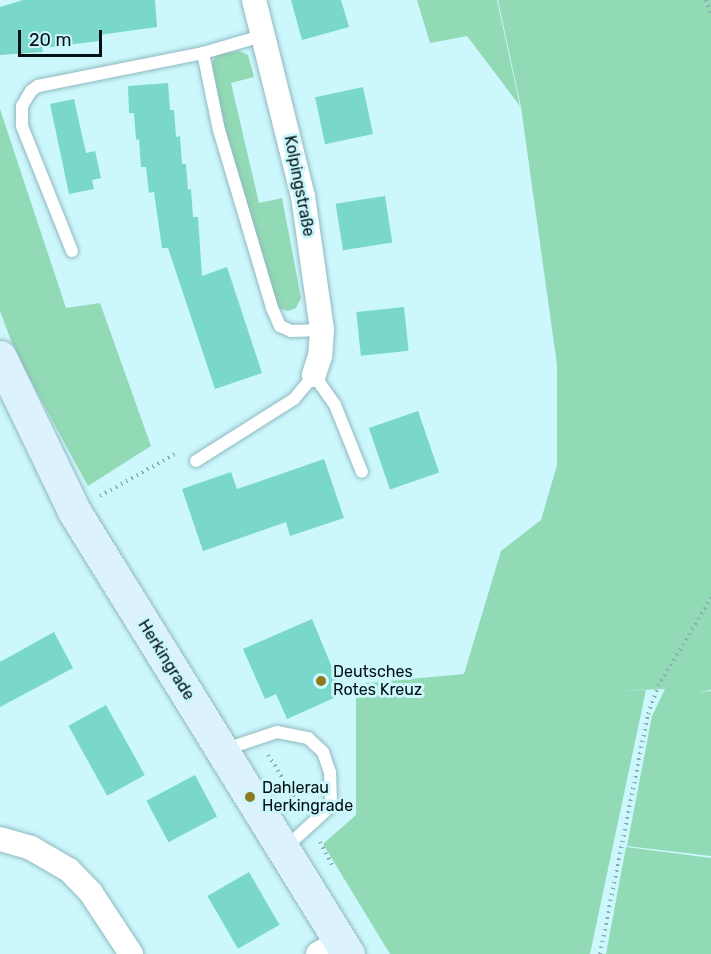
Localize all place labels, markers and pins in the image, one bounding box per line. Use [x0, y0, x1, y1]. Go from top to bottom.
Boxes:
place label: Deutsches Rotes Kreuz [333, 662, 422, 700]
marker: Deutsches Rotes Kreuz [314, 674, 328, 688]
place label: Dahlerau Herkingrade [262, 778, 353, 816]
marker: Dahlerau Herkingrade [243, 790, 257, 804]

